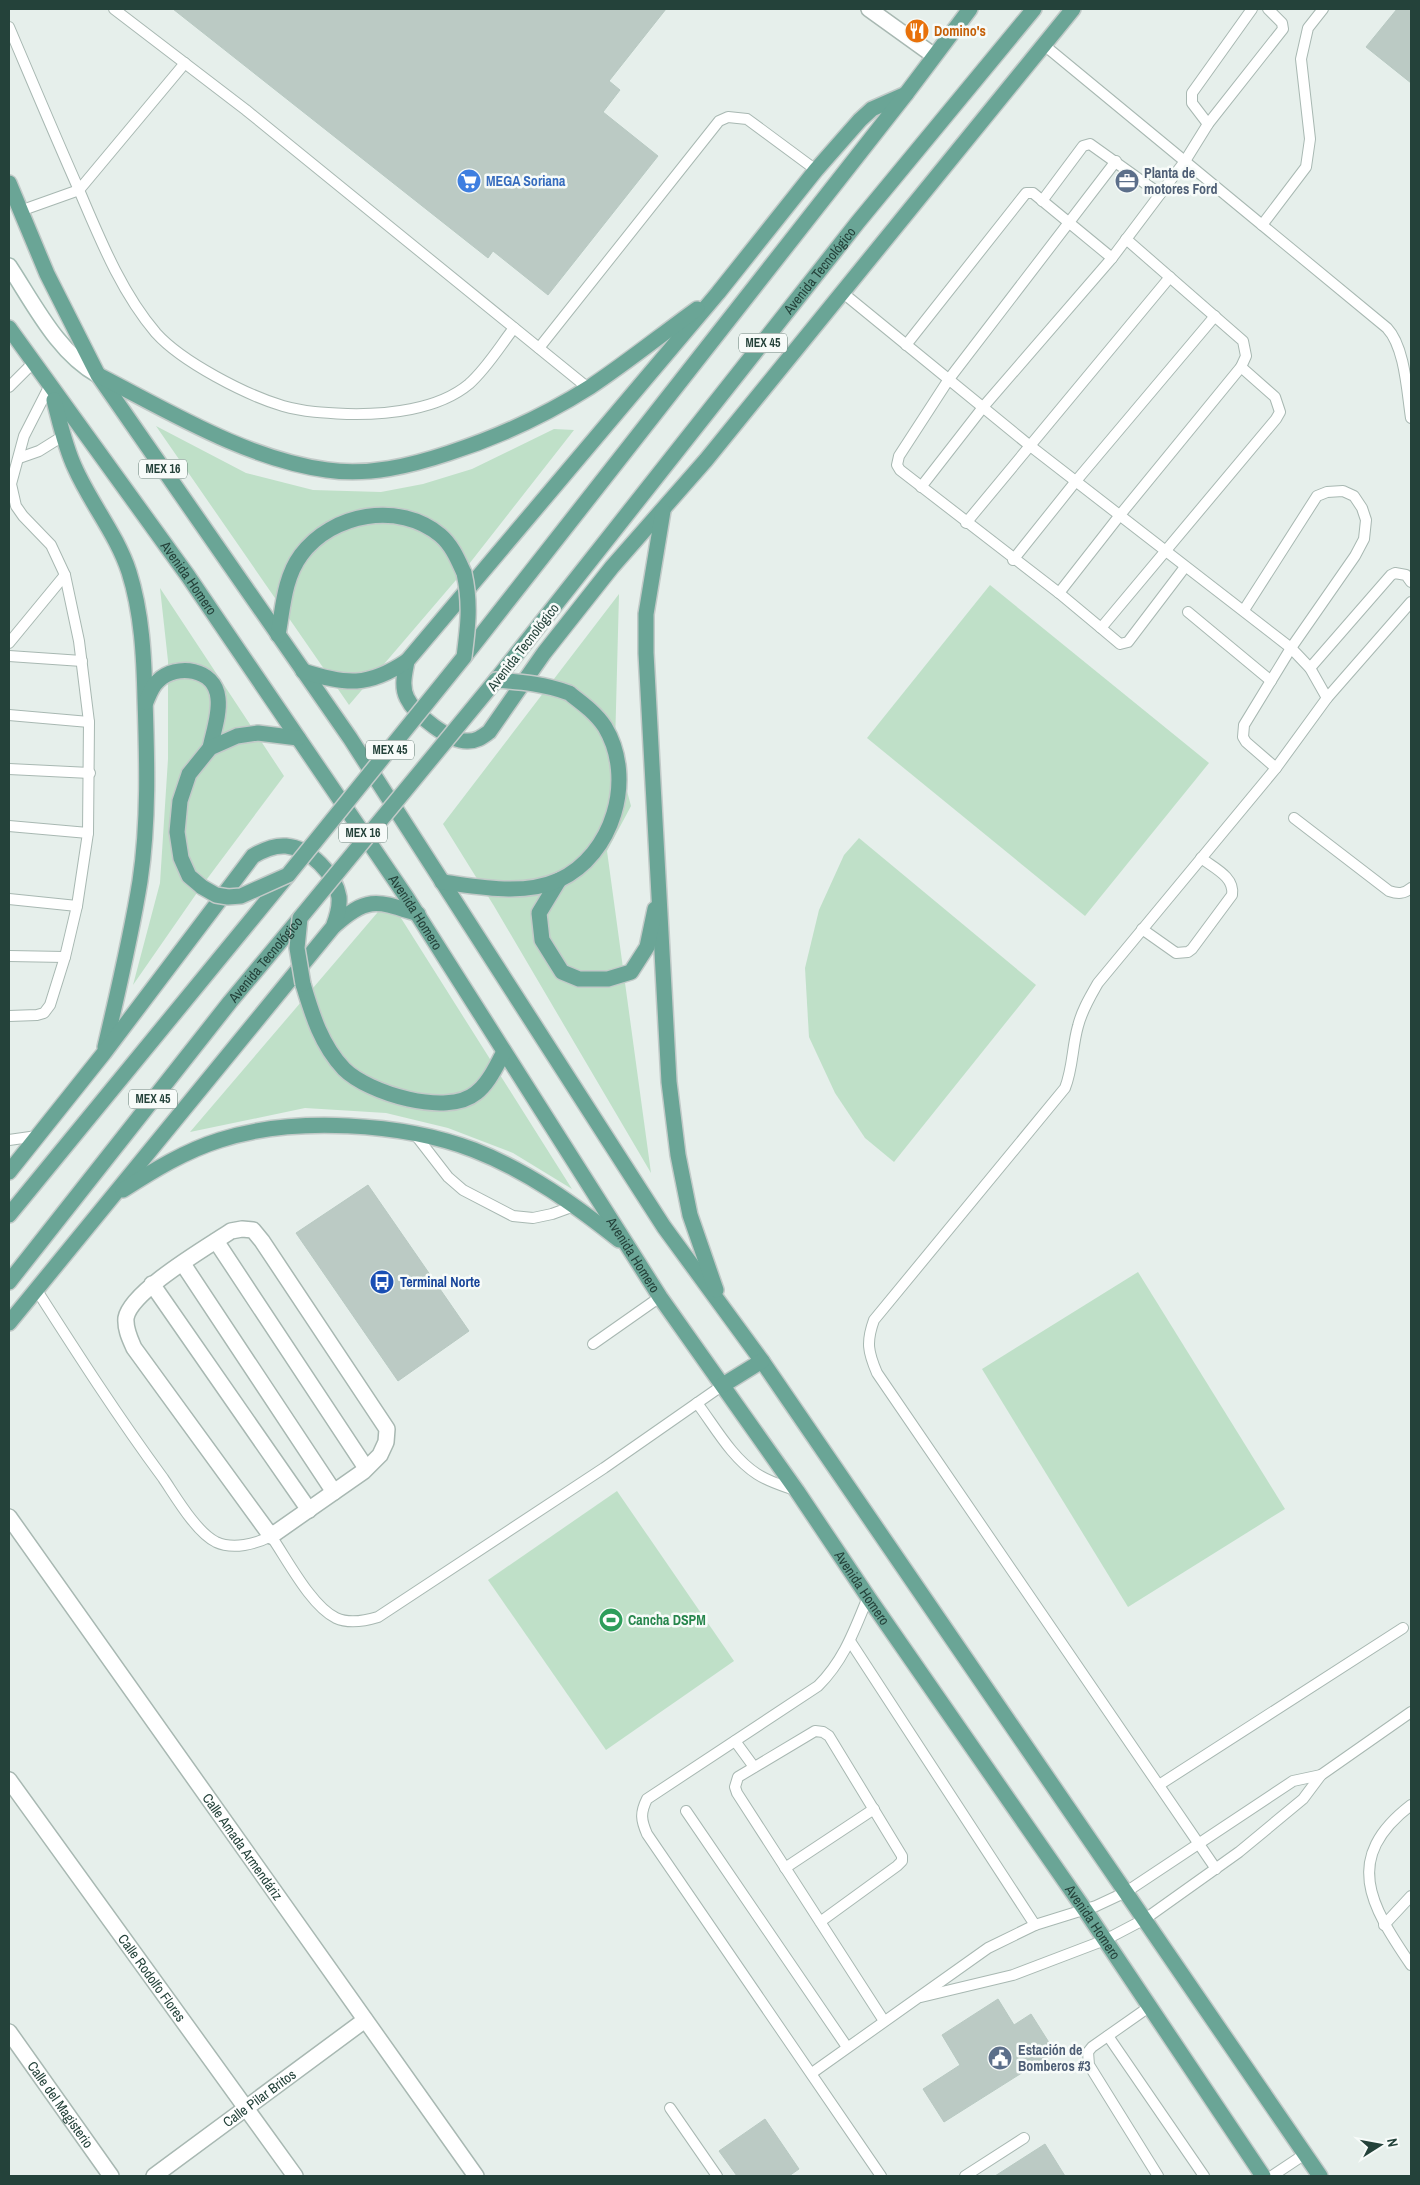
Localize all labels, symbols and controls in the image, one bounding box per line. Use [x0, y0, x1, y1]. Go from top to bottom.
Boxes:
restaurant icon: Domino's [904, 18, 930, 44]
place label: Domino's [934, 22, 986, 40]
place label: Planta de motores Ford [1144, 164, 1217, 198]
supermarket icon: MEGA Soriana [456, 168, 482, 194]
office icon: Planta de motores Ford [1114, 168, 1140, 194]
place label: MEGA Soriana [486, 172, 566, 190]
street label: Avenida Tecnológico [779, 223, 860, 319]
road number: MEX 45 [739, 333, 787, 352]
road number: MEX 16 [139, 459, 187, 478]
street label: Avenida Homero [156, 537, 221, 618]
street label: Avenida Tecnológico [483, 600, 563, 695]
road number: MEX 45 [366, 740, 414, 760]
road number: MEX 16 [339, 824, 387, 842]
street label: Avenida Homero [384, 870, 447, 953]
street label: Avenida Tecnológico [224, 913, 306, 1007]
road number: MEX 45 [129, 1090, 177, 1108]
street label: Avenida Homero [602, 1213, 664, 1296]
bus stop icon: Terminal Norte [369, 1269, 395, 1295]
place label: Terminal Norte [400, 1273, 480, 1291]
street label: Avenida Homero [830, 1546, 894, 1629]
sports icon: Cancha DSPM [598, 1607, 624, 1633]
place label: Cancha DSPM [628, 1611, 706, 1629]
street label: Calle Amada Armendáriz [198, 1790, 287, 1904]
street label: Avenida Homero [1061, 1880, 1124, 1963]
street label: Calle Rodolfo Flores [114, 1930, 190, 2026]
place label: Estación de Bomberos #3 [1018, 2041, 1091, 2075]
public building icon: Estación de Bomberos #3 [987, 2045, 1013, 2071]
street label: Calle del Magisterio [24, 2058, 97, 2152]
street label: Calle Pilar Britos [219, 2065, 300, 2131]
north arrow [1355, 2120, 1405, 2170]
text: N [1383, 2137, 1402, 2148]

